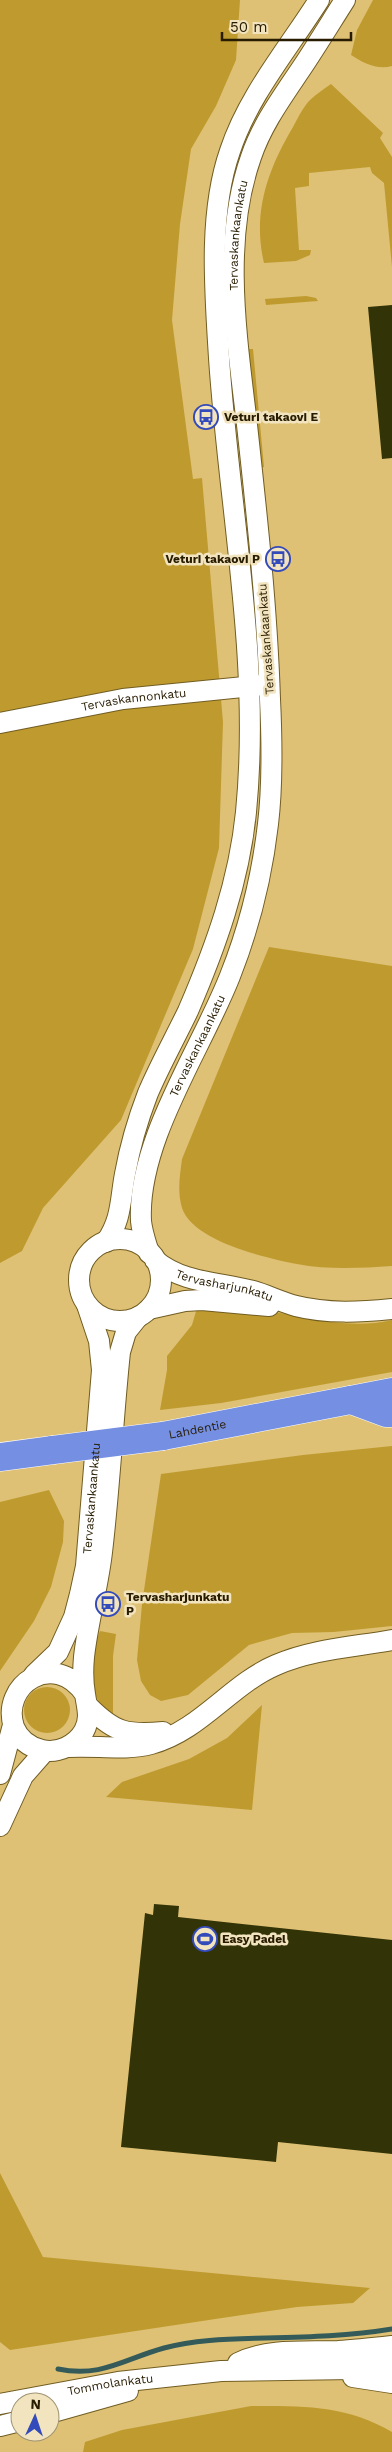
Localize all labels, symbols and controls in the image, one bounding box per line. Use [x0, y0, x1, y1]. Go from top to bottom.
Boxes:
scale bar [222, 10, 351, 42]
text: 50 m [230, 18, 267, 36]
street label: Tervaskankaankatu [227, 179, 251, 291]
bus stop icon: Veturi takaovi E [193, 404, 219, 430]
place label: Veturi takaovi E [224, 410, 318, 424]
bus stop icon: Veturi takaovi P [265, 546, 291, 572]
place label: Veturi takaovi P [166, 552, 260, 566]
street label: Tervaskankaankatu [255, 583, 277, 695]
street label: Tervaskannonkatu [80, 686, 187, 714]
street label: Tervaskankaankatu [167, 993, 228, 1099]
street label: Tervasharjunkatu [174, 1267, 275, 1304]
street label: Lahdentie [167, 1417, 227, 1442]
street label: Tervaskankaankatu [80, 1442, 103, 1554]
place label: Tervasharjunkatu P [126, 1590, 230, 1618]
bus stop icon: Tervasharjunkatu P [95, 1591, 121, 1617]
sports icon: Easy Padel [192, 1926, 218, 1952]
place label: Easy Padel [222, 1932, 286, 1946]
street label: Tommolankatu [66, 2371, 154, 2398]
north arrow [10, 2392, 60, 2442]
text: N [30, 2396, 41, 2412]

